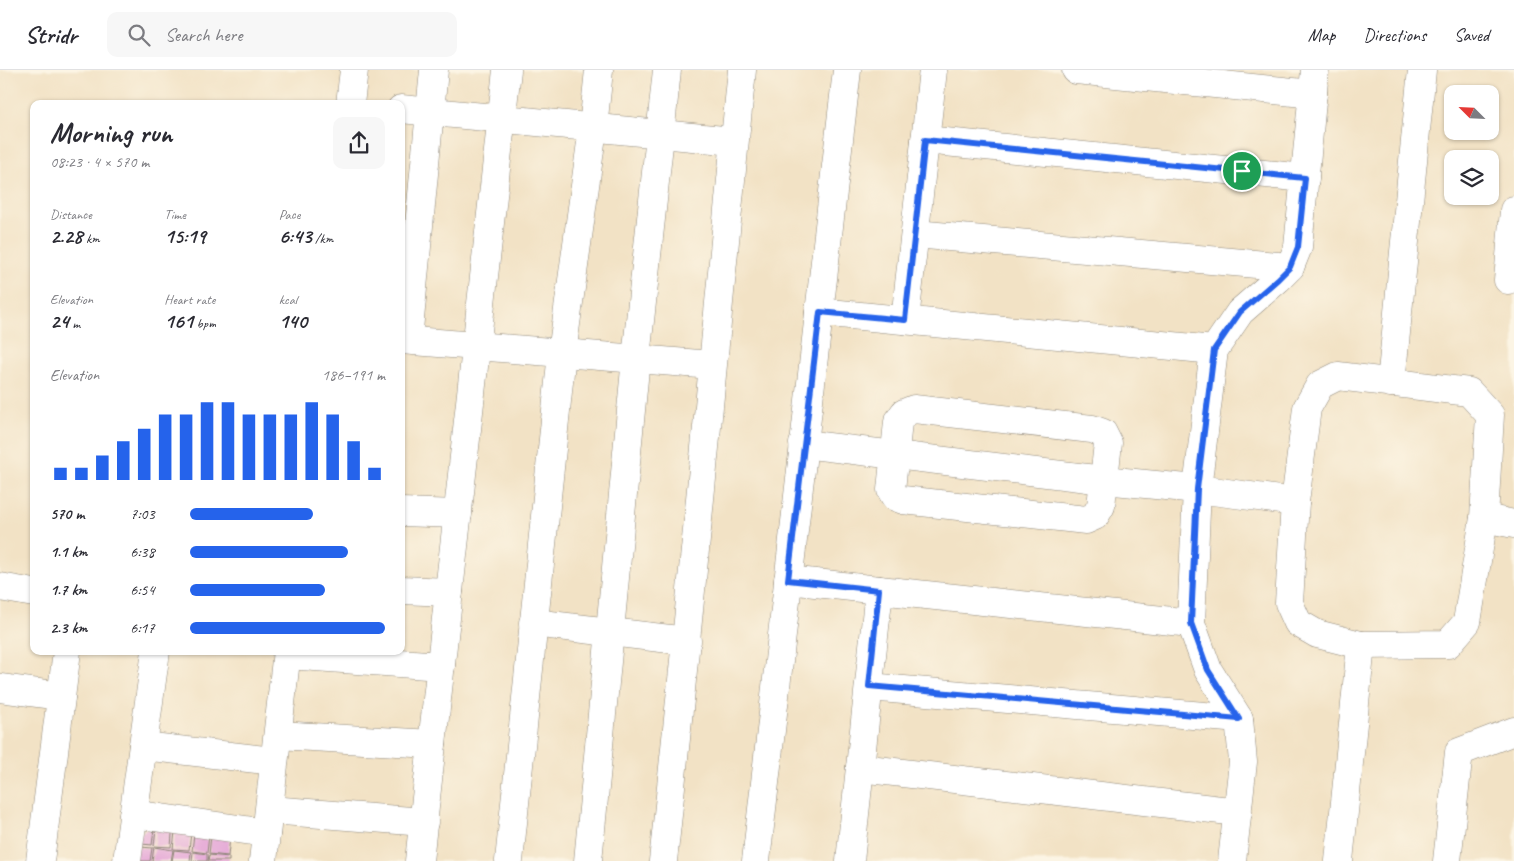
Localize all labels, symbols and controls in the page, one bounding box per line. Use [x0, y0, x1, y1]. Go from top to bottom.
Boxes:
search box [107, 12, 457, 57]
text: Stridr [25, 20, 77, 50]
icon: search [125, 21, 153, 49]
text: Search here [165, 23, 242, 47]
text: Map [1308, 24, 1335, 46]
text: Directions [1363, 24, 1426, 46]
text: Saved [1454, 24, 1489, 46]
north arrow [1444, 85, 1499, 140]
map controls [1444, 85, 1499, 205]
text: Morning run [50, 115, 172, 150]
button: share [333, 117, 385, 169]
pin [1221, 150, 1263, 192]
button: layers [1444, 150, 1499, 205]
text: 08:23 · 4 × 570 m [50, 152, 149, 172]
icon: arrive [1228, 157, 1256, 185]
text: Distance [50, 206, 92, 223]
text: Time [164, 206, 186, 223]
text: Pace [279, 206, 300, 223]
text: 2.28 [50, 223, 83, 249]
text: 15:19 [164, 223, 206, 249]
text: 6:43 [279, 223, 312, 249]
text: km [83, 230, 100, 247]
text: /km [312, 230, 333, 247]
text: Elevation [50, 291, 93, 308]
text: Heart rate [164, 291, 215, 308]
text: kcal [279, 291, 297, 308]
text: 24 [50, 308, 69, 334]
text: 161 [164, 308, 193, 334]
text: 140 [279, 308, 307, 334]
text: m [69, 315, 80, 332]
text: bpm [193, 315, 216, 332]
text: Elevation [50, 365, 99, 385]
text: 186–191 m [322, 365, 385, 385]
text: 570 m [50, 504, 84, 524]
text: 7:03 [130, 504, 155, 524]
text: 1.1 km [50, 542, 87, 562]
text: 6:38 [130, 542, 155, 562]
text: 1.7 km [50, 580, 87, 600]
text: 6:54 [130, 580, 155, 600]
text: 2.3 km [50, 618, 87, 638]
text: 6:17 [130, 618, 155, 638]

